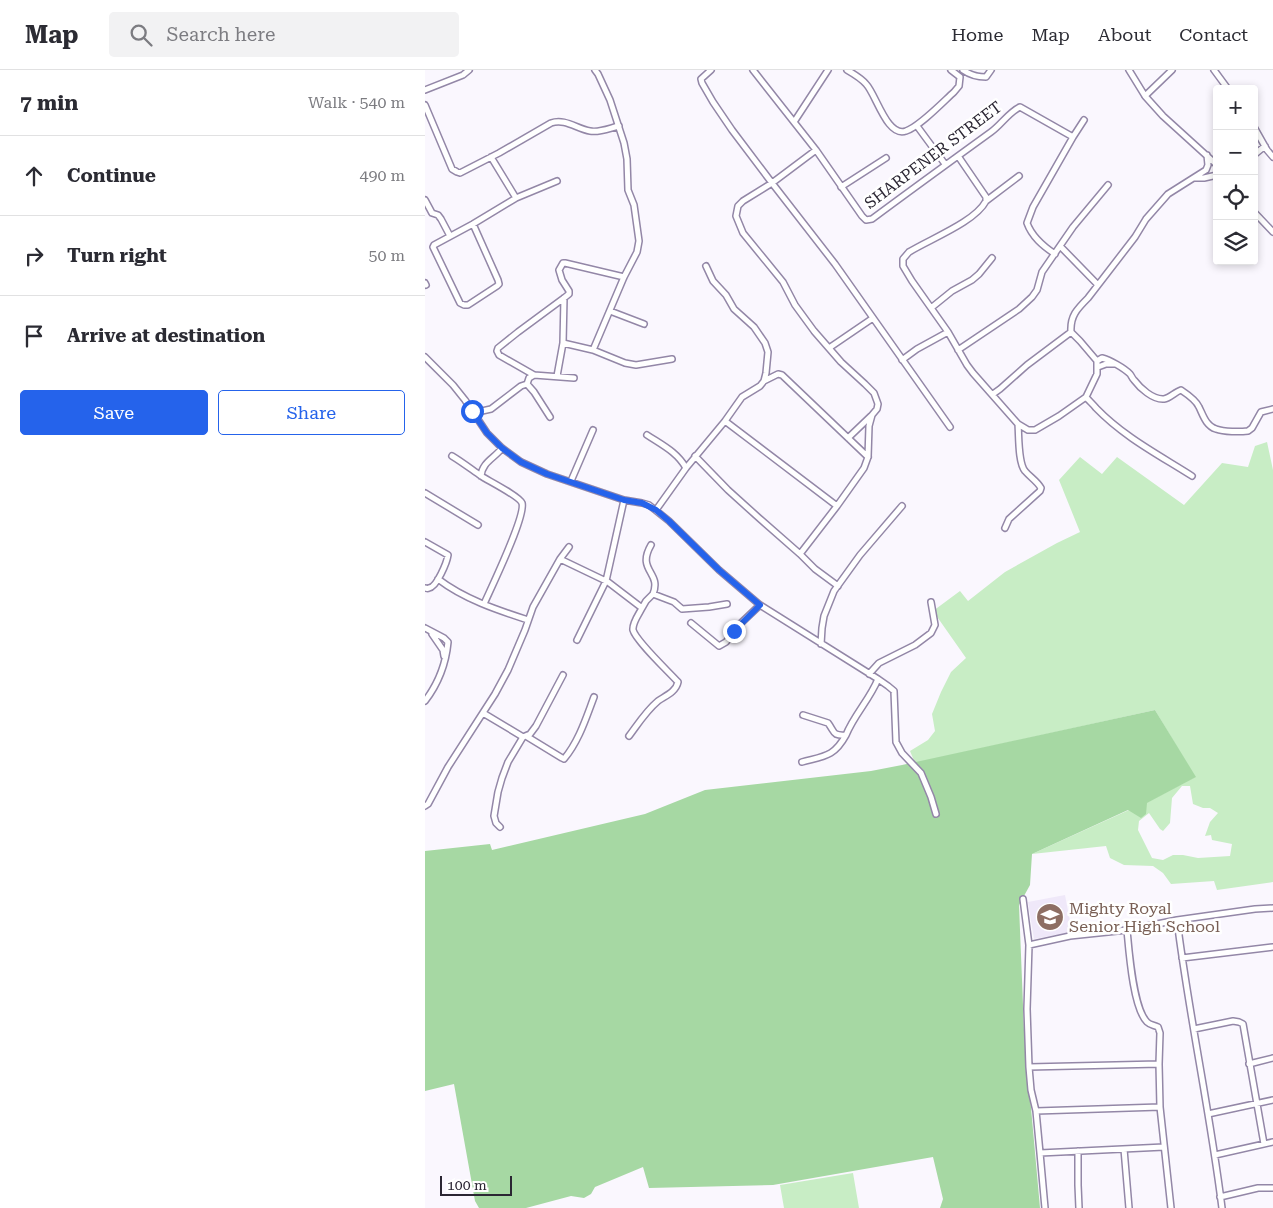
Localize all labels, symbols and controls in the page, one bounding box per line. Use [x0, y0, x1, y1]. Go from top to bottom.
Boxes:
search box [109, 12, 459, 57]
text: Map [25, 21, 79, 49]
icon: search [127, 21, 155, 49]
text: Search here [167, 23, 275, 46]
text: Home [951, 24, 1003, 45]
text: Map [1031, 24, 1070, 45]
text: About [1098, 24, 1151, 45]
text: Contact [1179, 24, 1248, 45]
map controls [1213, 85, 1258, 265]
button: + [1213, 85, 1258, 130]
text: 7 min [20, 91, 78, 115]
text: Walk · 540 m [308, 93, 405, 112]
street label: SHARPENER STREET [861, 97, 1006, 213]
button: − [1213, 130, 1258, 175]
icon: ahead [20, 162, 48, 190]
text: Continue [67, 164, 156, 187]
text: 490 m [359, 166, 405, 185]
button: locate [1213, 175, 1258, 220]
button: layers [1213, 220, 1258, 265]
icon: right [20, 242, 48, 270]
text: Turn right [67, 244, 167, 267]
text: 50 m [368, 246, 405, 265]
icon: arrive [20, 322, 48, 350]
text: Arrive at destination [67, 324, 265, 347]
button: Save [20, 390, 208, 435]
button: Share [218, 390, 405, 435]
route start [461, 400, 484, 423]
route end [723, 620, 746, 643]
place label: Mighty Royal Senior High School [1069, 899, 1220, 936]
school or university icon: Mighty Royal Senior High School [1035, 902, 1065, 932]
scale bar [440, 1173, 513, 1196]
text: 100 m [447, 1177, 487, 1193]

